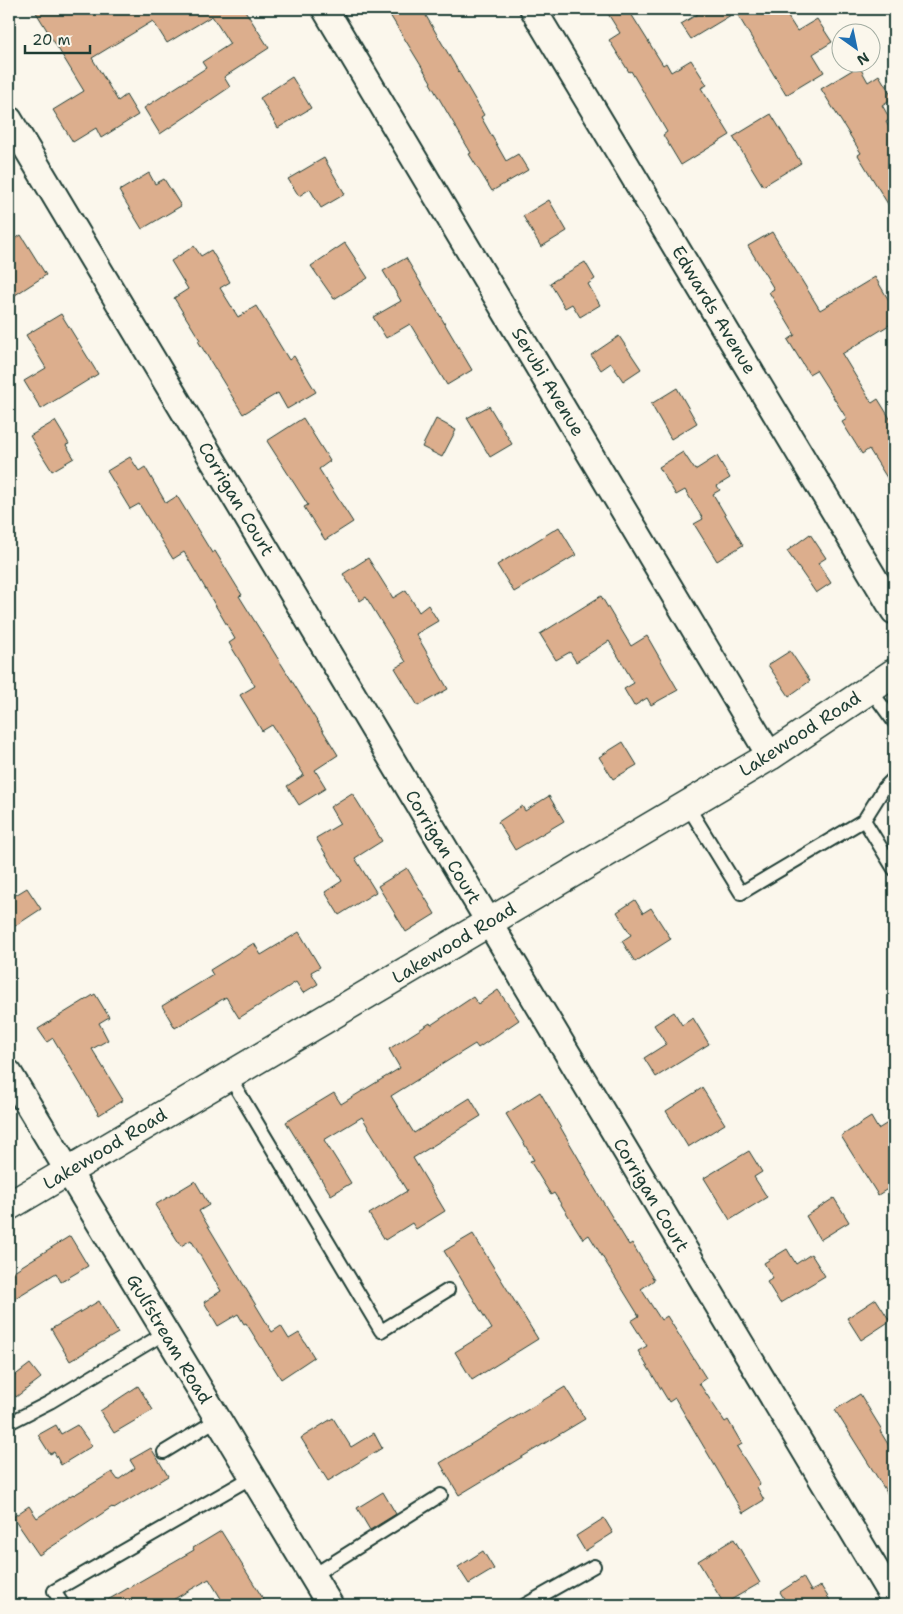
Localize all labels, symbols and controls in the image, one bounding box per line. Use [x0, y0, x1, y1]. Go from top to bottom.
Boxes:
scale bar [25, 22, 90, 54]
north arrow [830, 22, 880, 72]
text: 20 m [32, 30, 71, 50]
text: N [854, 48, 873, 69]
street label: Edwards Avenue [666, 241, 762, 379]
street label: Serubi Avenue [506, 323, 590, 441]
street label: Corrigan Court [192, 438, 280, 561]
street label: Lakewood Road [735, 686, 865, 782]
street label: Corrigan Court [399, 786, 487, 909]
street label: Lakewood Road [388, 897, 520, 989]
street label: Lakewood Road [39, 1103, 171, 1195]
street label: Corrigan Court [607, 1134, 695, 1257]
street label: Gulfstream Road [121, 1270, 217, 1408]

